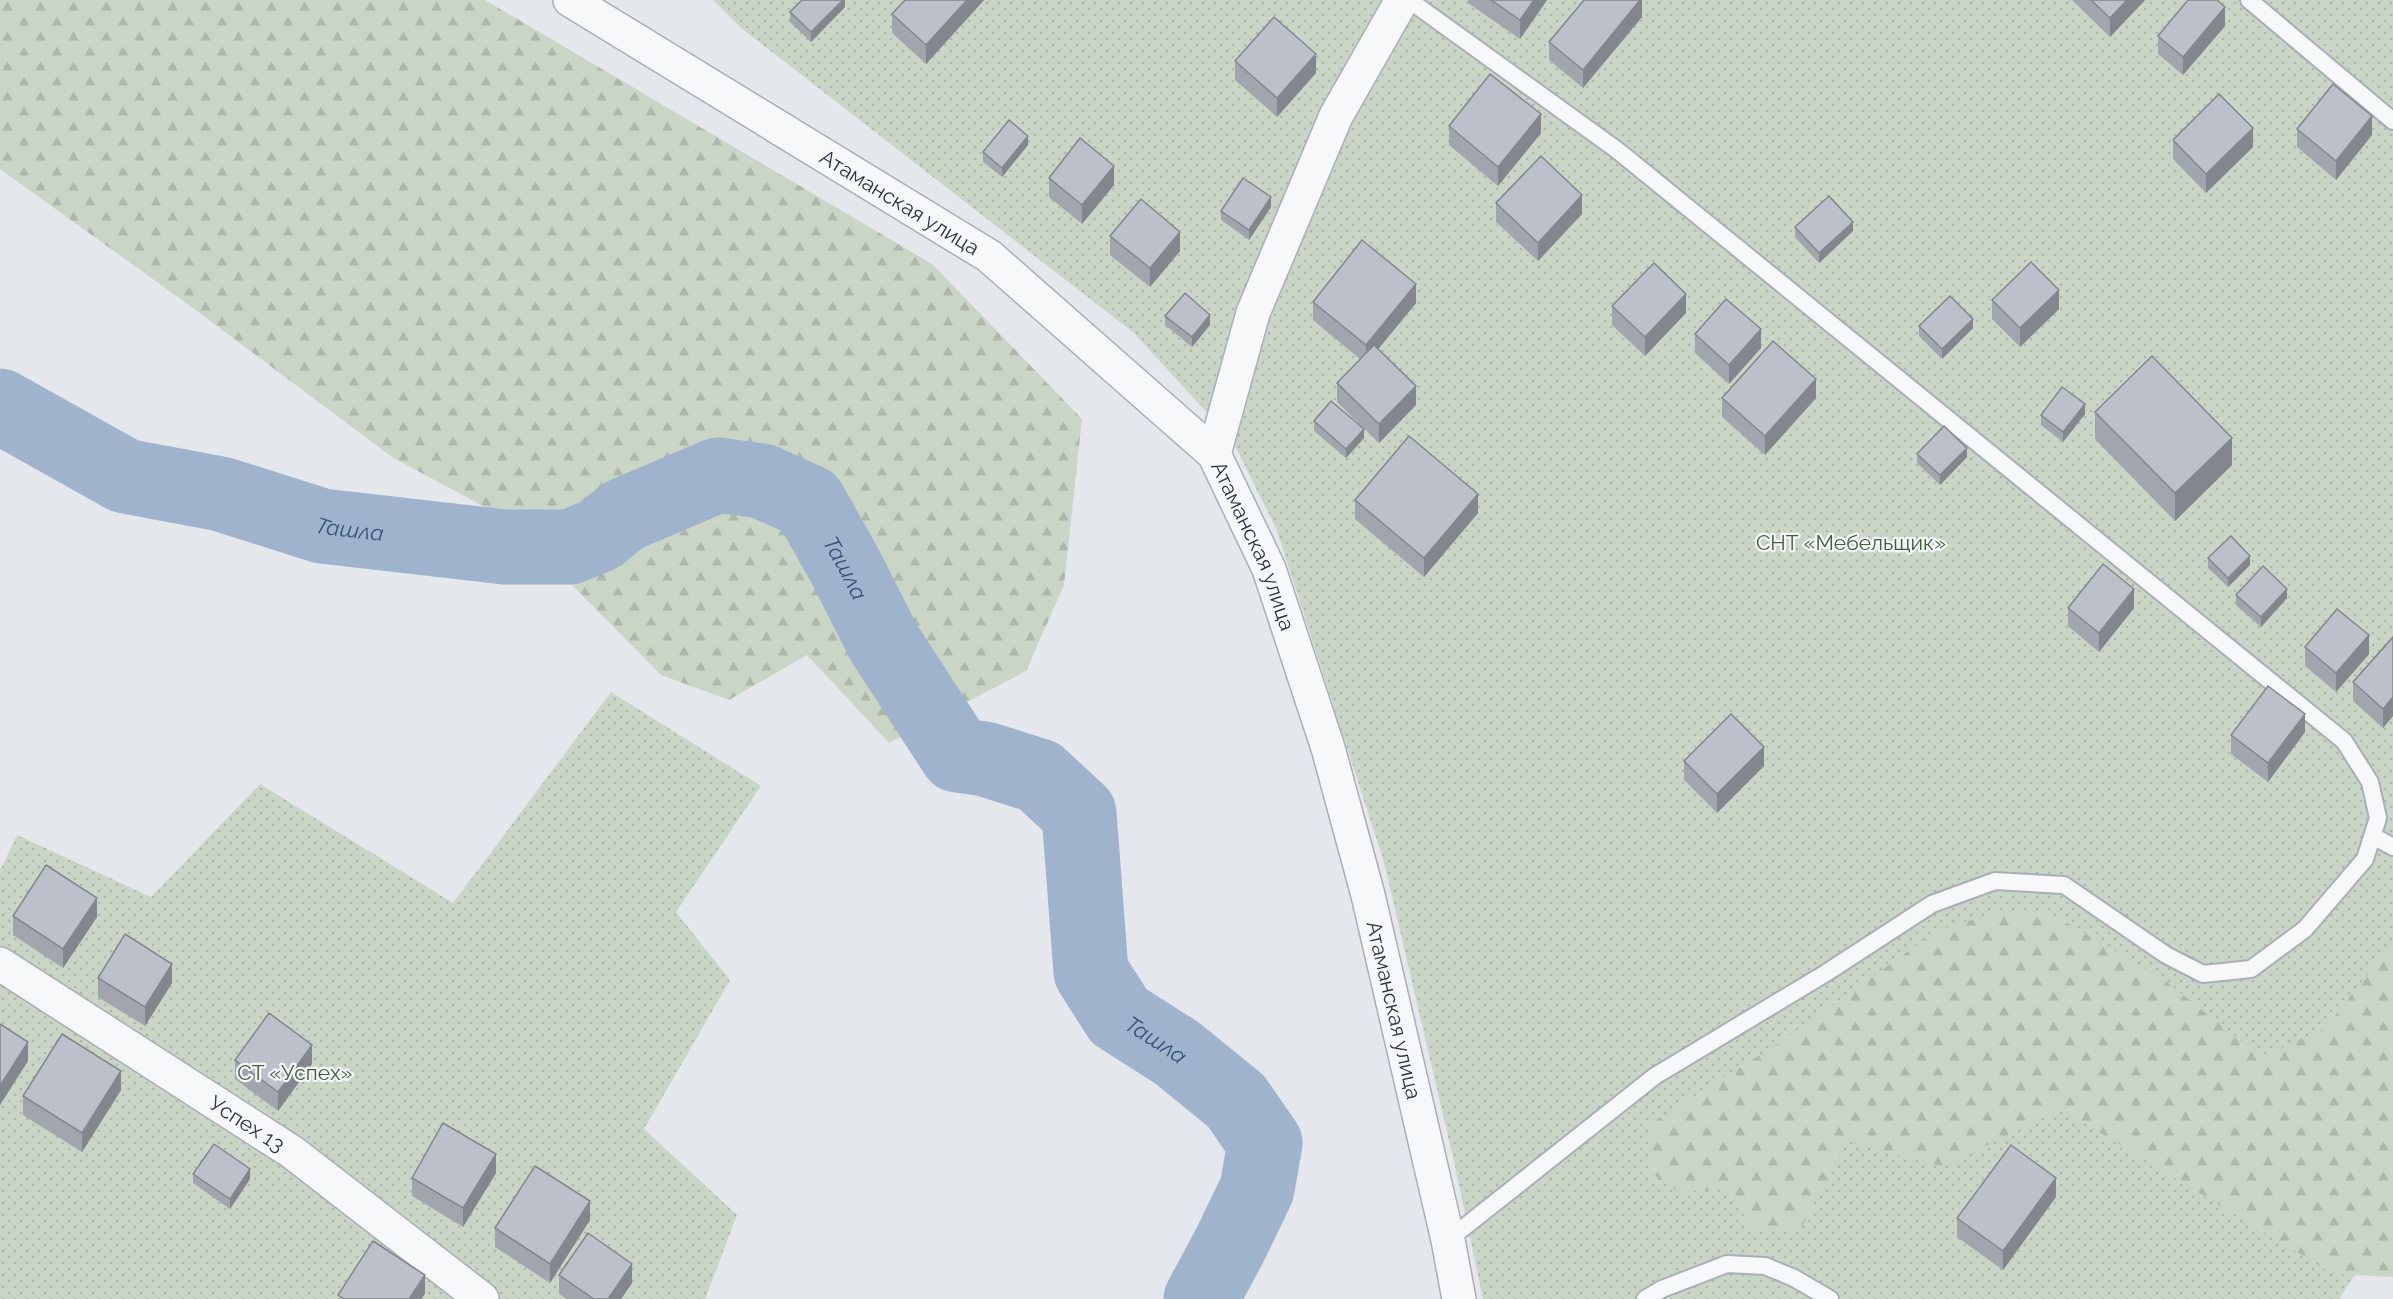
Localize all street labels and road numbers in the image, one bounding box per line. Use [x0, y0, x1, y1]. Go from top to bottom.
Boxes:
street label: Атаманская улица [816, 144, 984, 260]
street label: Атаманская улица [1207, 457, 1301, 634]
street label: Атаманская улица [1362, 918, 1427, 1101]
street label: Успех 13 [205, 1090, 290, 1157]

